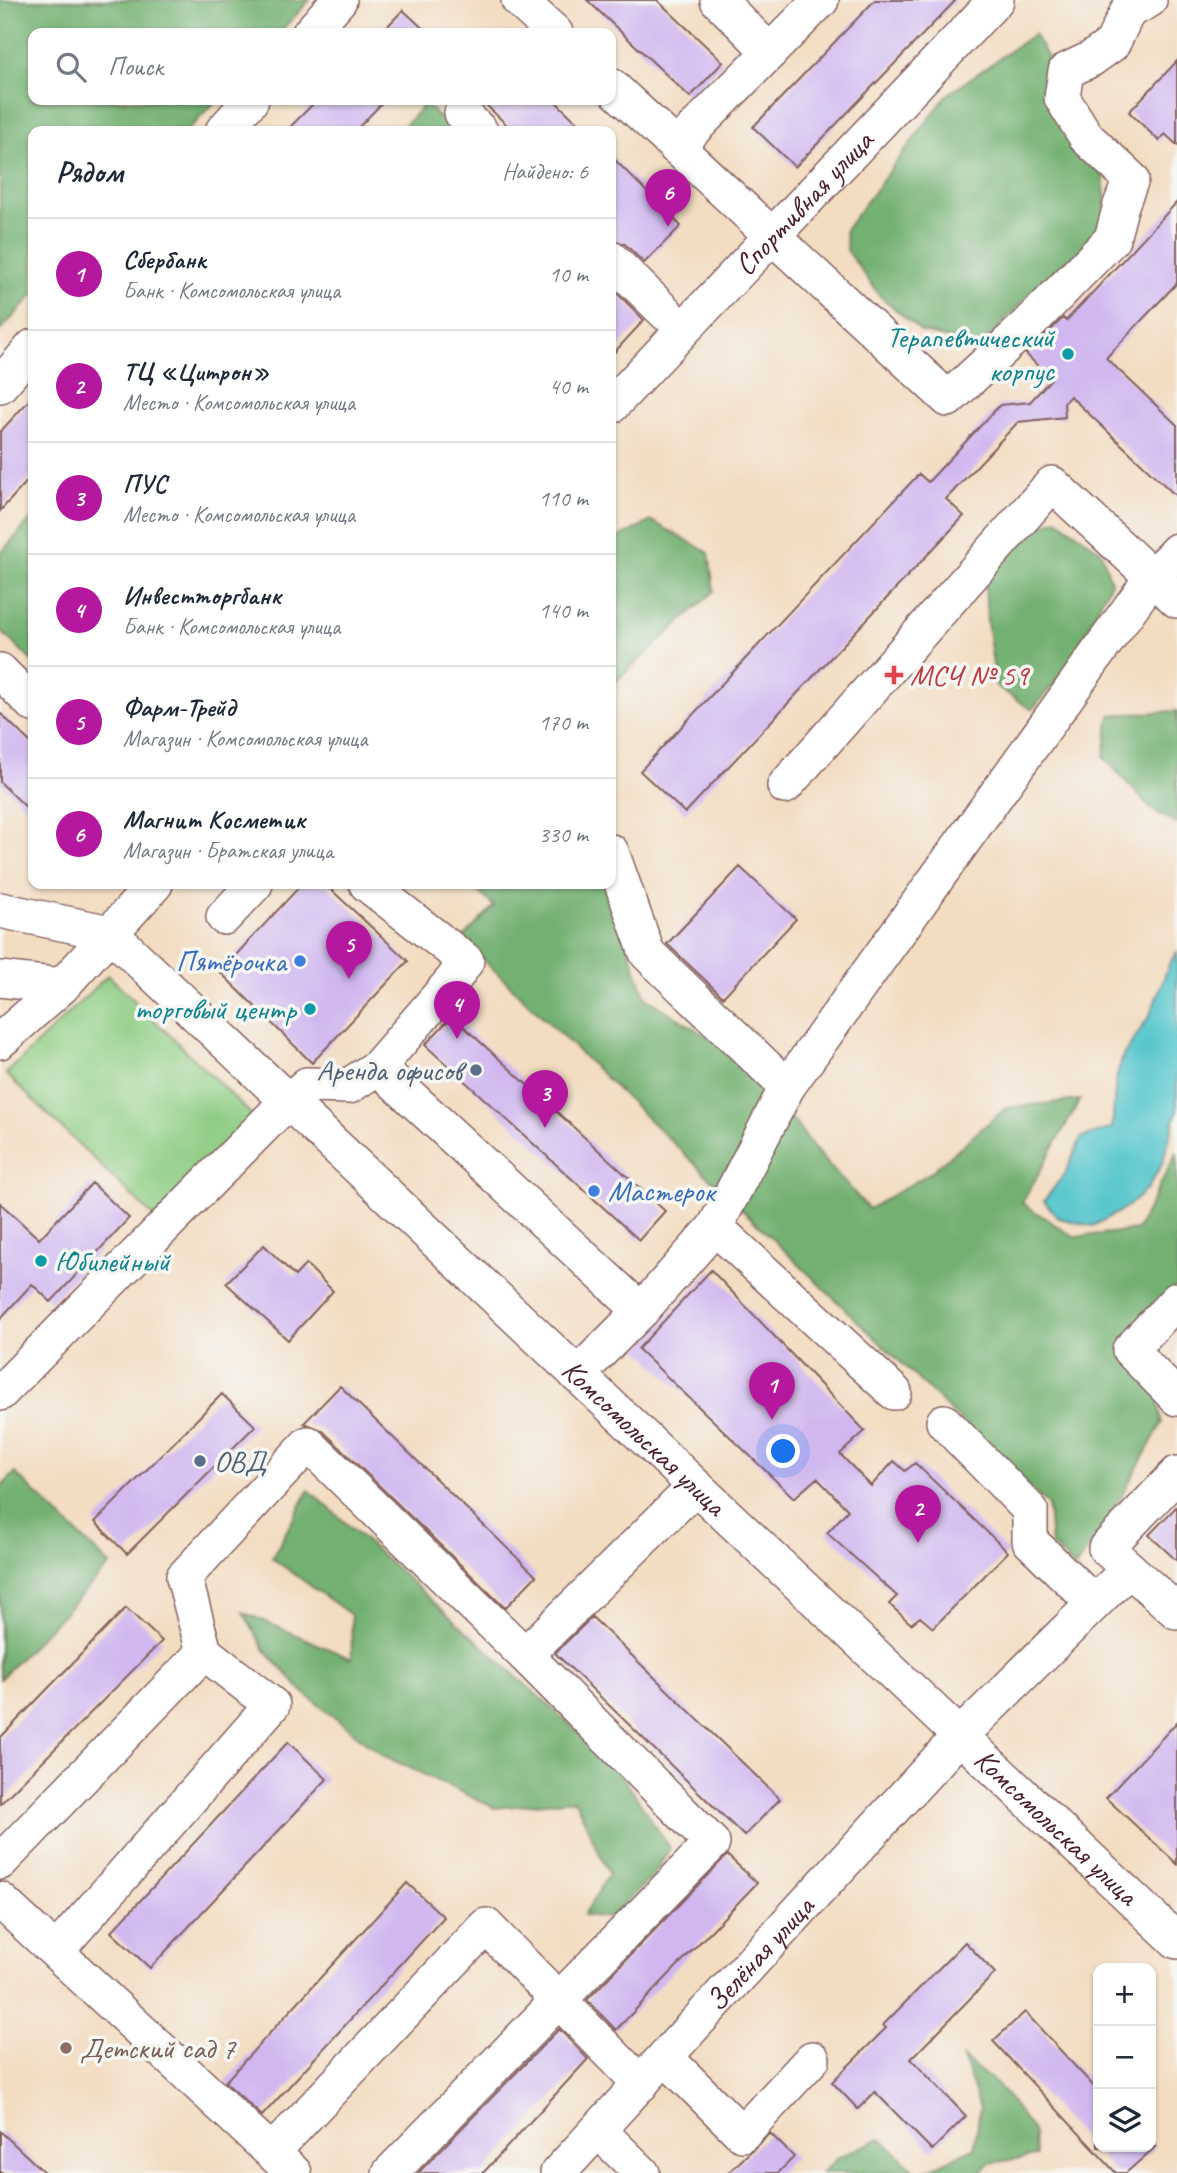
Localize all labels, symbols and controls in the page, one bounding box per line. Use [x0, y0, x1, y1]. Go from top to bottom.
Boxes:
search box [28, 28, 616, 105]
icon: search [52, 48, 90, 86]
text: Поиск [108, 50, 163, 83]
street label: Спортивная улица [726, 121, 883, 283]
text: Рядом [56, 153, 123, 191]
text: Найдено: 6 [502, 157, 588, 186]
pin: 6 [645, 169, 691, 227]
text: Сбербанк [123, 243, 206, 276]
text: 1 [74, 260, 84, 289]
text: 10 m [549, 260, 588, 289]
text: Банк · Комсомольская улица [123, 276, 340, 305]
place label: Терапевтический корпус [887, 318, 1055, 390]
marker: Терапевтический корпус [1060, 346, 1076, 362]
text: ТЦ «Цитрон» [123, 355, 269, 388]
text: 2 [74, 372, 84, 401]
text: 40 m [549, 372, 588, 401]
text: Место · Комсомольская улица [123, 388, 355, 417]
text: ПУС [123, 467, 167, 500]
text: 3 [74, 484, 84, 513]
text: 110 m [539, 484, 588, 513]
text: Место · Комсомольская улица [123, 500, 355, 529]
text: Инвестторгбанк [123, 579, 280, 612]
text: 4 [74, 596, 84, 625]
text: 140 m [539, 596, 588, 625]
text: Банк · Комсомольская улица [123, 612, 340, 641]
place label: МСЧ № 59 [910, 656, 1031, 694]
marker: МСЧ № 59 [884, 665, 904, 685]
text: Фарм-Трейд [123, 691, 235, 724]
text: 5 [74, 708, 84, 737]
text: 170 m [539, 708, 588, 737]
text: Магазин · Комсомольская улица [123, 724, 368, 753]
text: Магнит Косметик [123, 803, 305, 836]
text: 6 [74, 820, 84, 849]
text: 330 m [539, 820, 588, 849]
text: Магазин · Братская улица [123, 836, 333, 865]
pin: 5 [326, 921, 372, 979]
place label: Пятёрочка [176, 942, 288, 980]
marker: Пятёрочка [292, 953, 308, 969]
pin: 4 [434, 981, 480, 1039]
place label: торговый центр [135, 990, 298, 1028]
marker: торговый центр [302, 1001, 318, 1017]
place label: Аренда офисов [316, 1051, 468, 1089]
marker: Аренда офисов [468, 1062, 484, 1078]
pin: 3 [522, 1070, 568, 1128]
place label: Мастерок [608, 1172, 717, 1210]
marker: Мастерок [586, 1183, 602, 1199]
place label: Юбилейный [55, 1242, 171, 1280]
marker: Юбилейный [33, 1253, 49, 1269]
street label: Комсомольская улица [554, 1351, 735, 1525]
pin: 1 [749, 1362, 795, 1420]
your location [766, 1434, 800, 1468]
place label: ОВД [214, 1442, 267, 1480]
marker: ОВД [192, 1453, 208, 1469]
pin: 2 [895, 1485, 941, 1543]
street label: Комсомольская улица [966, 1740, 1148, 1915]
street label: Зелёная улица [697, 1887, 823, 2019]
map controls [1093, 1963, 1156, 2152]
button: + [1093, 1963, 1156, 2026]
button: − [1093, 2026, 1156, 2089]
place label: Детский сад 7 [80, 2029, 237, 2067]
marker: Детский сад 7 [58, 2040, 74, 2056]
button: layers [1093, 2089, 1156, 2152]

